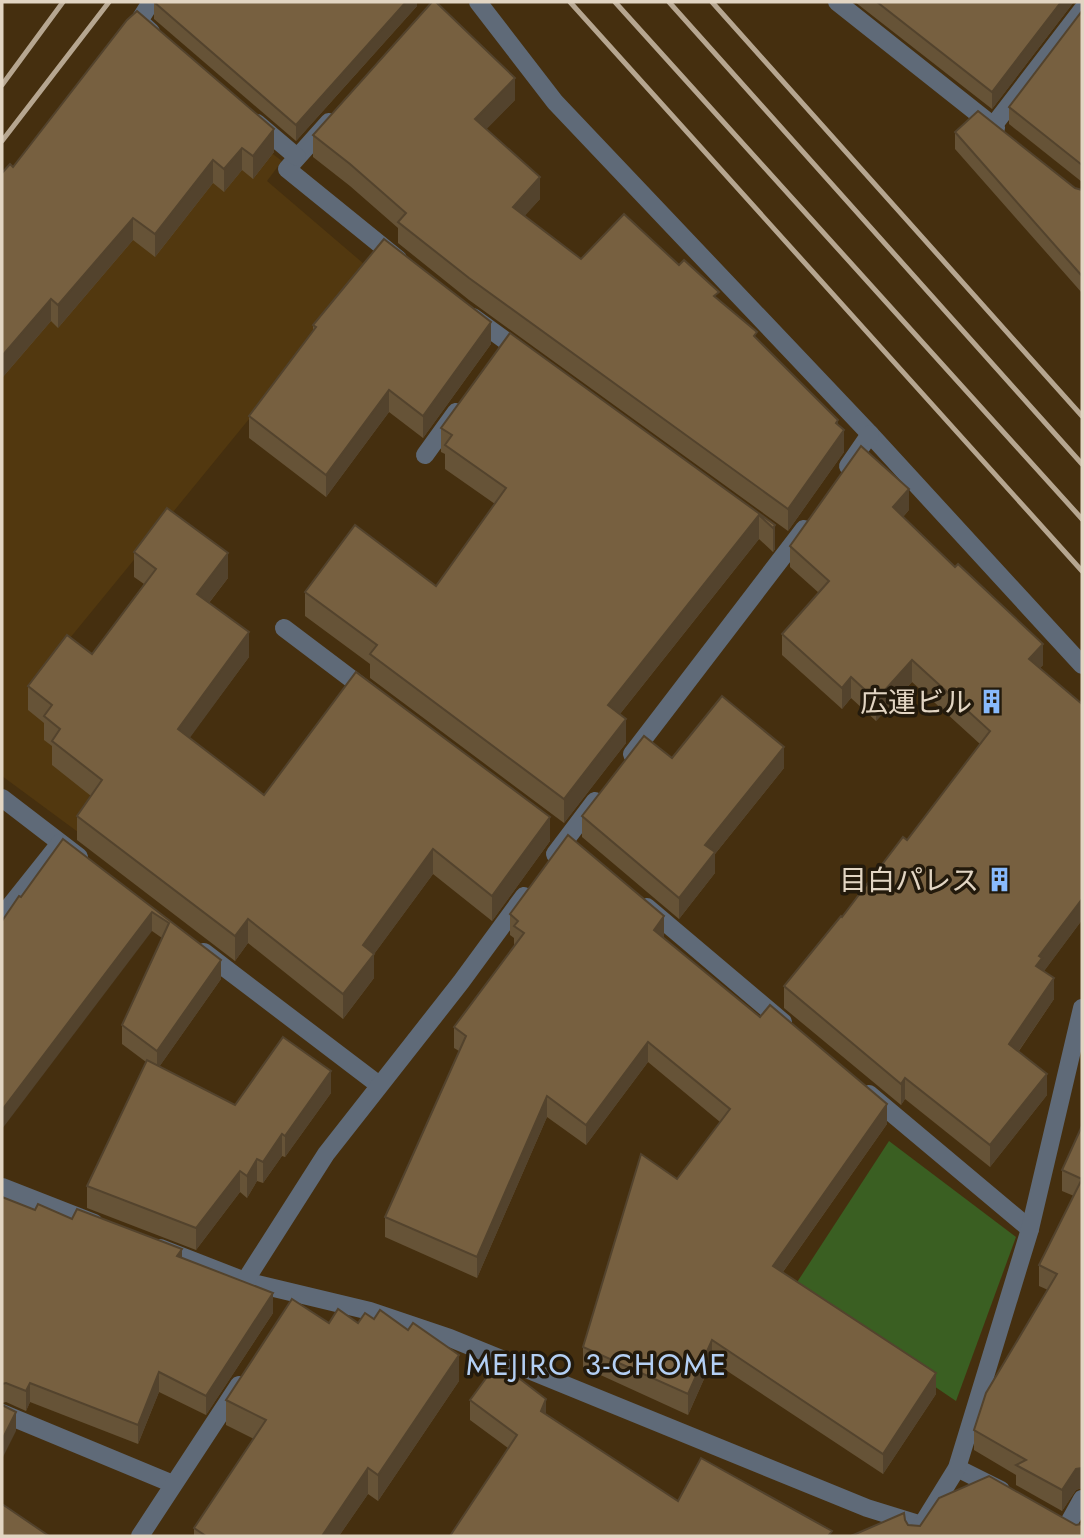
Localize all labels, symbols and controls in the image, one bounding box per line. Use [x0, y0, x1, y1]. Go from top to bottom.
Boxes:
place label: 広運ビル [860, 682, 972, 723]
building icon: 広運ビル [978, 688, 1006, 716]
place label: 目白パレス [839, 860, 979, 901]
building icon: 目白パレス [985, 866, 1013, 894]
district label: MEJIRO 3-CHOME [466, 1343, 728, 1386]

